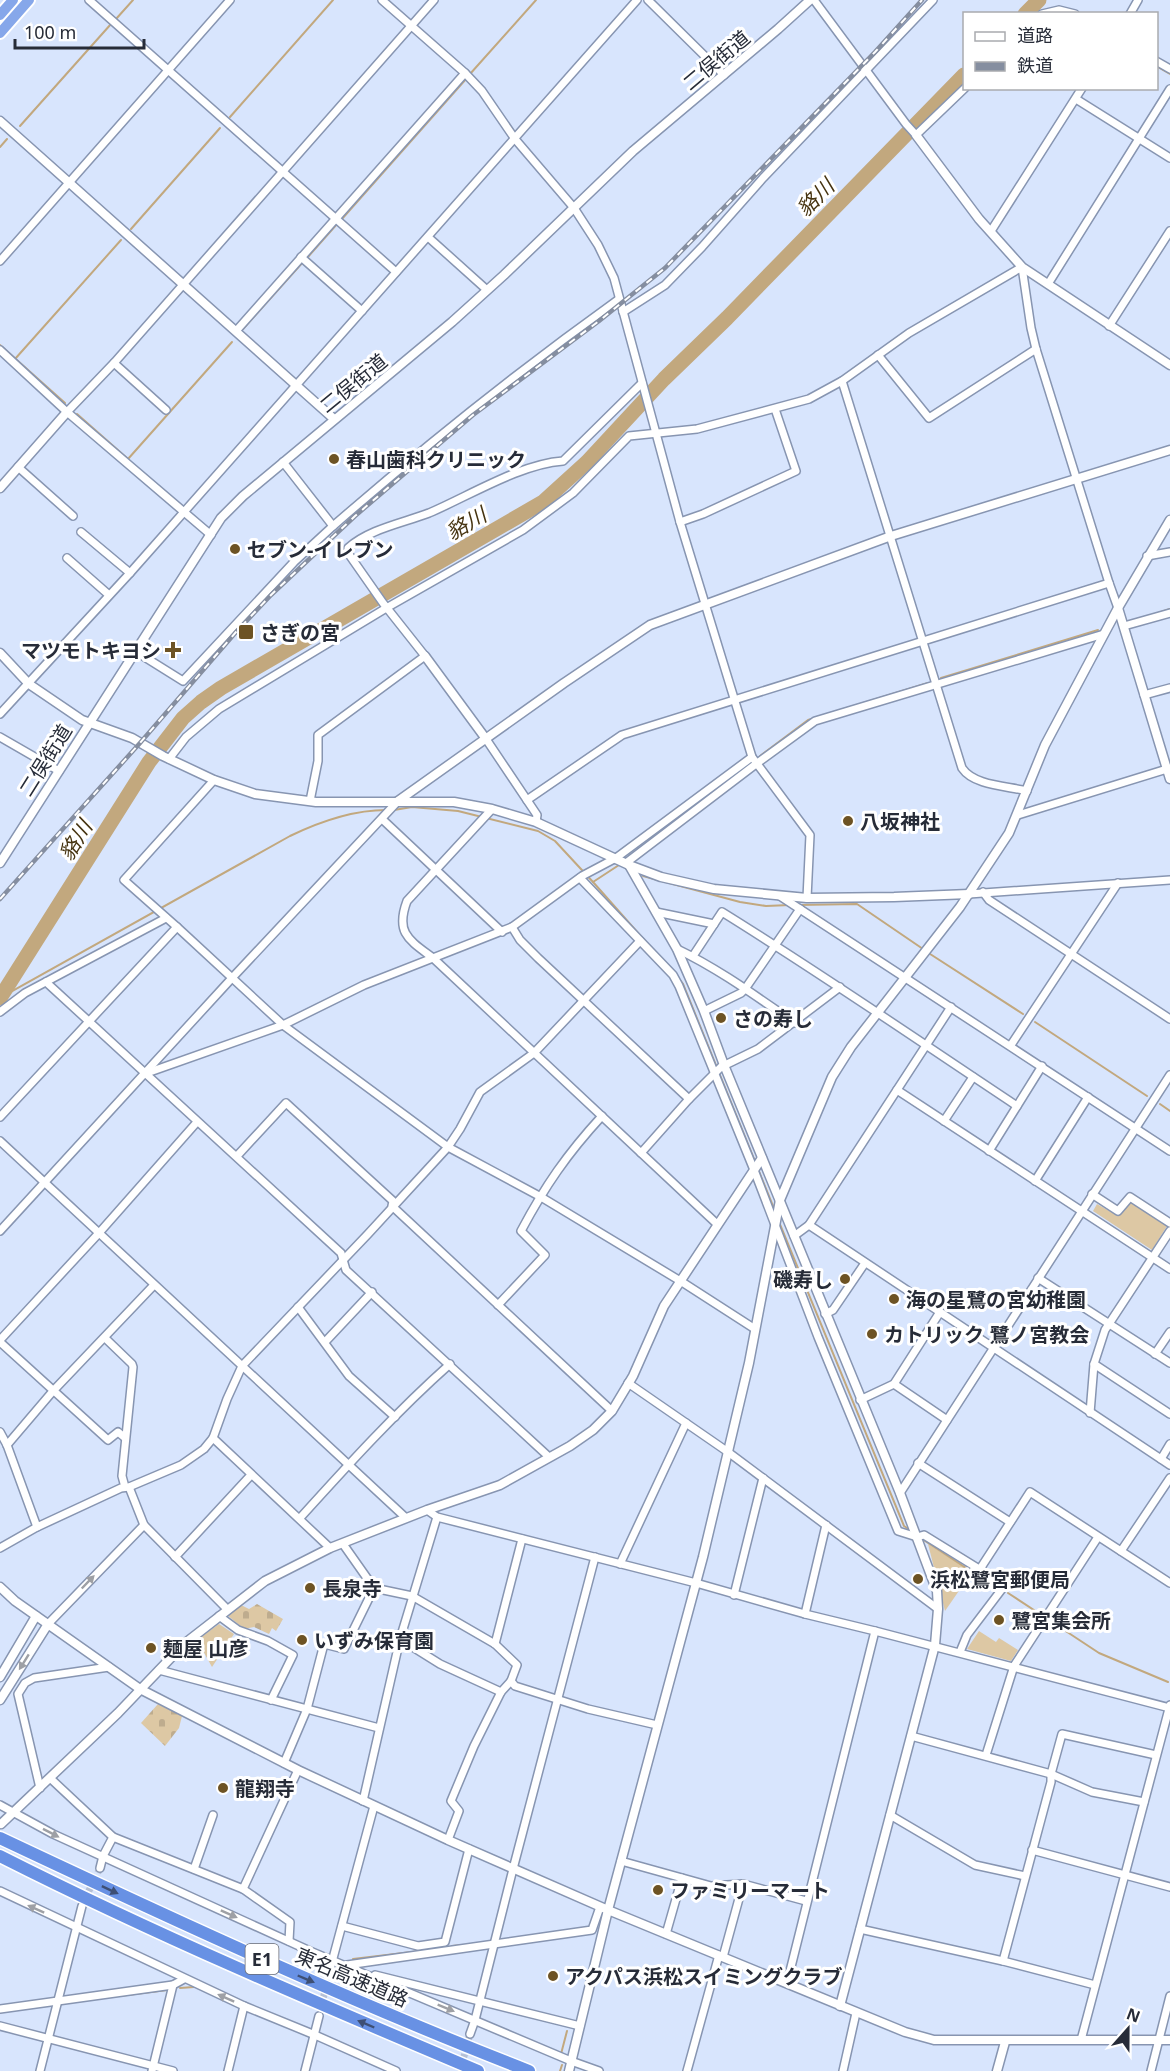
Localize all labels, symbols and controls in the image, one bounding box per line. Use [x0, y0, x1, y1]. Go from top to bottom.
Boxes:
scale bar [15, 12, 144, 50]
legend [963, 12, 1158, 90]
text: 100 m [24, 20, 76, 44]
text: 道路 [1017, 23, 1053, 47]
street label: 二俣街道 [677, 24, 755, 96]
text: 鉄道 [1017, 53, 1053, 77]
water label: 貉川 [790, 171, 841, 222]
street label: 二俣街道 [313, 347, 393, 419]
place label: 春山歯科クリニック [346, 446, 526, 473]
marker: 春山歯科クリニック [327, 452, 341, 466]
water label: 貉川 [441, 499, 493, 546]
place label: セブン-イレブン [247, 536, 393, 563]
marker: セブン-イレブン [228, 542, 242, 556]
place label: さぎの宮 [260, 619, 340, 646]
marker: さぎの宮 [237, 623, 255, 641]
place label: マツモトキヨシ [21, 637, 161, 664]
marker: マツモトキヨシ [166, 643, 180, 657]
street label: 二俣街道 [12, 719, 78, 801]
place label: 八坂神社 [860, 808, 940, 835]
water label: 貉川 [52, 813, 99, 865]
marker: 八坂神社 [841, 814, 855, 828]
place label: さの寿し [733, 1005, 813, 1032]
marker: さの寿し [714, 1011, 728, 1025]
place label: 磯寿し [773, 1266, 833, 1293]
marker: 磯寿し [838, 1272, 852, 1286]
place label: 海の星鷺の宮幼稚園 [906, 1286, 1086, 1313]
marker: 海の星鷺の宮幼稚園 [887, 1292, 901, 1306]
place label: カトリック 鷺ノ宮教会 [884, 1321, 1089, 1348]
marker: カトリック 鷺ノ宮教会 [865, 1327, 879, 1341]
place label: 浜松鷺宮郵便局 [930, 1566, 1070, 1593]
marker: 浜松鷺宮郵便局 [911, 1572, 925, 1586]
place label: 長泉寺 [322, 1575, 382, 1602]
one-way arrow [81, 1576, 95, 1590]
marker: 長泉寺 [303, 1581, 317, 1595]
place label: 鷺宮集会所 [1011, 1607, 1111, 1634]
marker: 鷺宮集会所 [992, 1613, 1006, 1627]
place label: いずみ保育園 [314, 1627, 434, 1654]
marker: いずみ保育園 [295, 1633, 309, 1647]
place label: 麺屋 山彦 [163, 1635, 248, 1662]
marker: 麺屋 山彦 [144, 1641, 158, 1655]
one-way arrow [18, 1654, 29, 1670]
place label: 龍翔寺 [235, 1775, 295, 1802]
marker: 龍翔寺 [216, 1781, 230, 1795]
one-way arrow [43, 1828, 60, 1838]
place label: ファミリーマート [670, 1877, 830, 1904]
marker: ファミリーマート [651, 1883, 665, 1897]
one-way arrow [101, 1885, 118, 1894]
one-way arrow [26, 1904, 44, 1914]
one-way arrow [220, 1909, 238, 1919]
street label: 東名高速道路 [291, 1941, 413, 2013]
road number: E1 [246, 1944, 278, 1974]
place label: アクパス浜松スイミングクラブ [565, 1963, 843, 1990]
marker: アクパス浜松スイミングクラブ [546, 1969, 560, 1983]
one-way arrow [298, 1974, 316, 1984]
one-way arrow [218, 1994, 235, 2003]
north arrow [1098, 1999, 1158, 2059]
text: N [1123, 2002, 1143, 2028]
one-way arrow [437, 2004, 455, 2013]
one-way arrow [357, 2019, 375, 2029]

